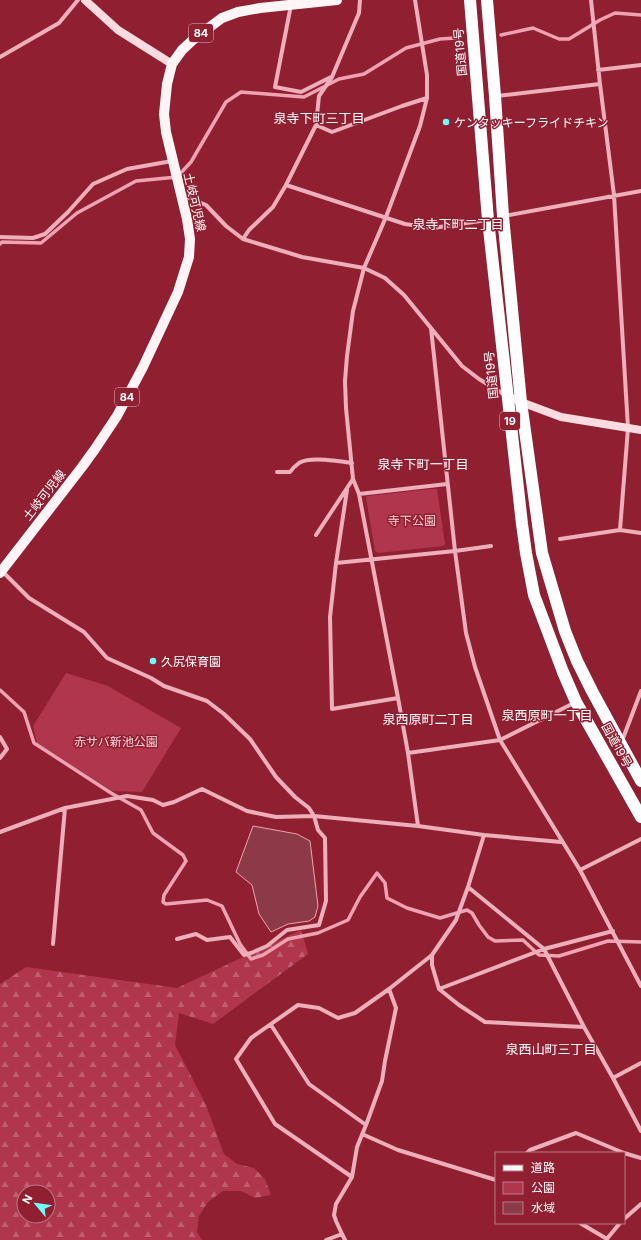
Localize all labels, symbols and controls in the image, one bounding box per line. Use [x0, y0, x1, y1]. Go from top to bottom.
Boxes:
road number: 84 [189, 24, 213, 42]
street label: 国道19号 [450, 27, 470, 77]
district label: 泉寺下町三丁目 [273, 110, 365, 126]
place label: ケンタッキーフライドチキン [454, 115, 609, 130]
marker: ケンタッキーフライドチキン [441, 117, 451, 127]
street label: 土岐可児線 [181, 171, 209, 233]
district label: 泉寺下町二丁目 [412, 216, 504, 232]
street label: 国道19号 [481, 350, 501, 400]
road number: 84 [115, 388, 139, 406]
road number: 19 [500, 412, 520, 430]
district label: 泉寺下町一丁目 [377, 456, 469, 472]
street label: 土岐可児線 [20, 467, 68, 523]
park label: 寺下公園 [388, 513, 436, 528]
place label: 久尻保育園 [161, 654, 221, 669]
marker: 久尻保育園 [148, 656, 158, 666]
district label: 泉西原町一丁目 [501, 707, 593, 723]
district label: 泉西原町二丁目 [382, 711, 474, 727]
street label: 国道19号 [599, 720, 635, 770]
park label: 赤サバ新池公園 [74, 734, 158, 749]
district label: 泉西山町三丁目 [505, 1041, 597, 1057]
legend [495, 1152, 625, 1224]
text: 道路 [531, 1160, 555, 1175]
text: 公園 [531, 1180, 555, 1195]
north arrow [16, 1184, 56, 1224]
text: N [19, 1192, 35, 1206]
text: 水域 [531, 1200, 555, 1215]

